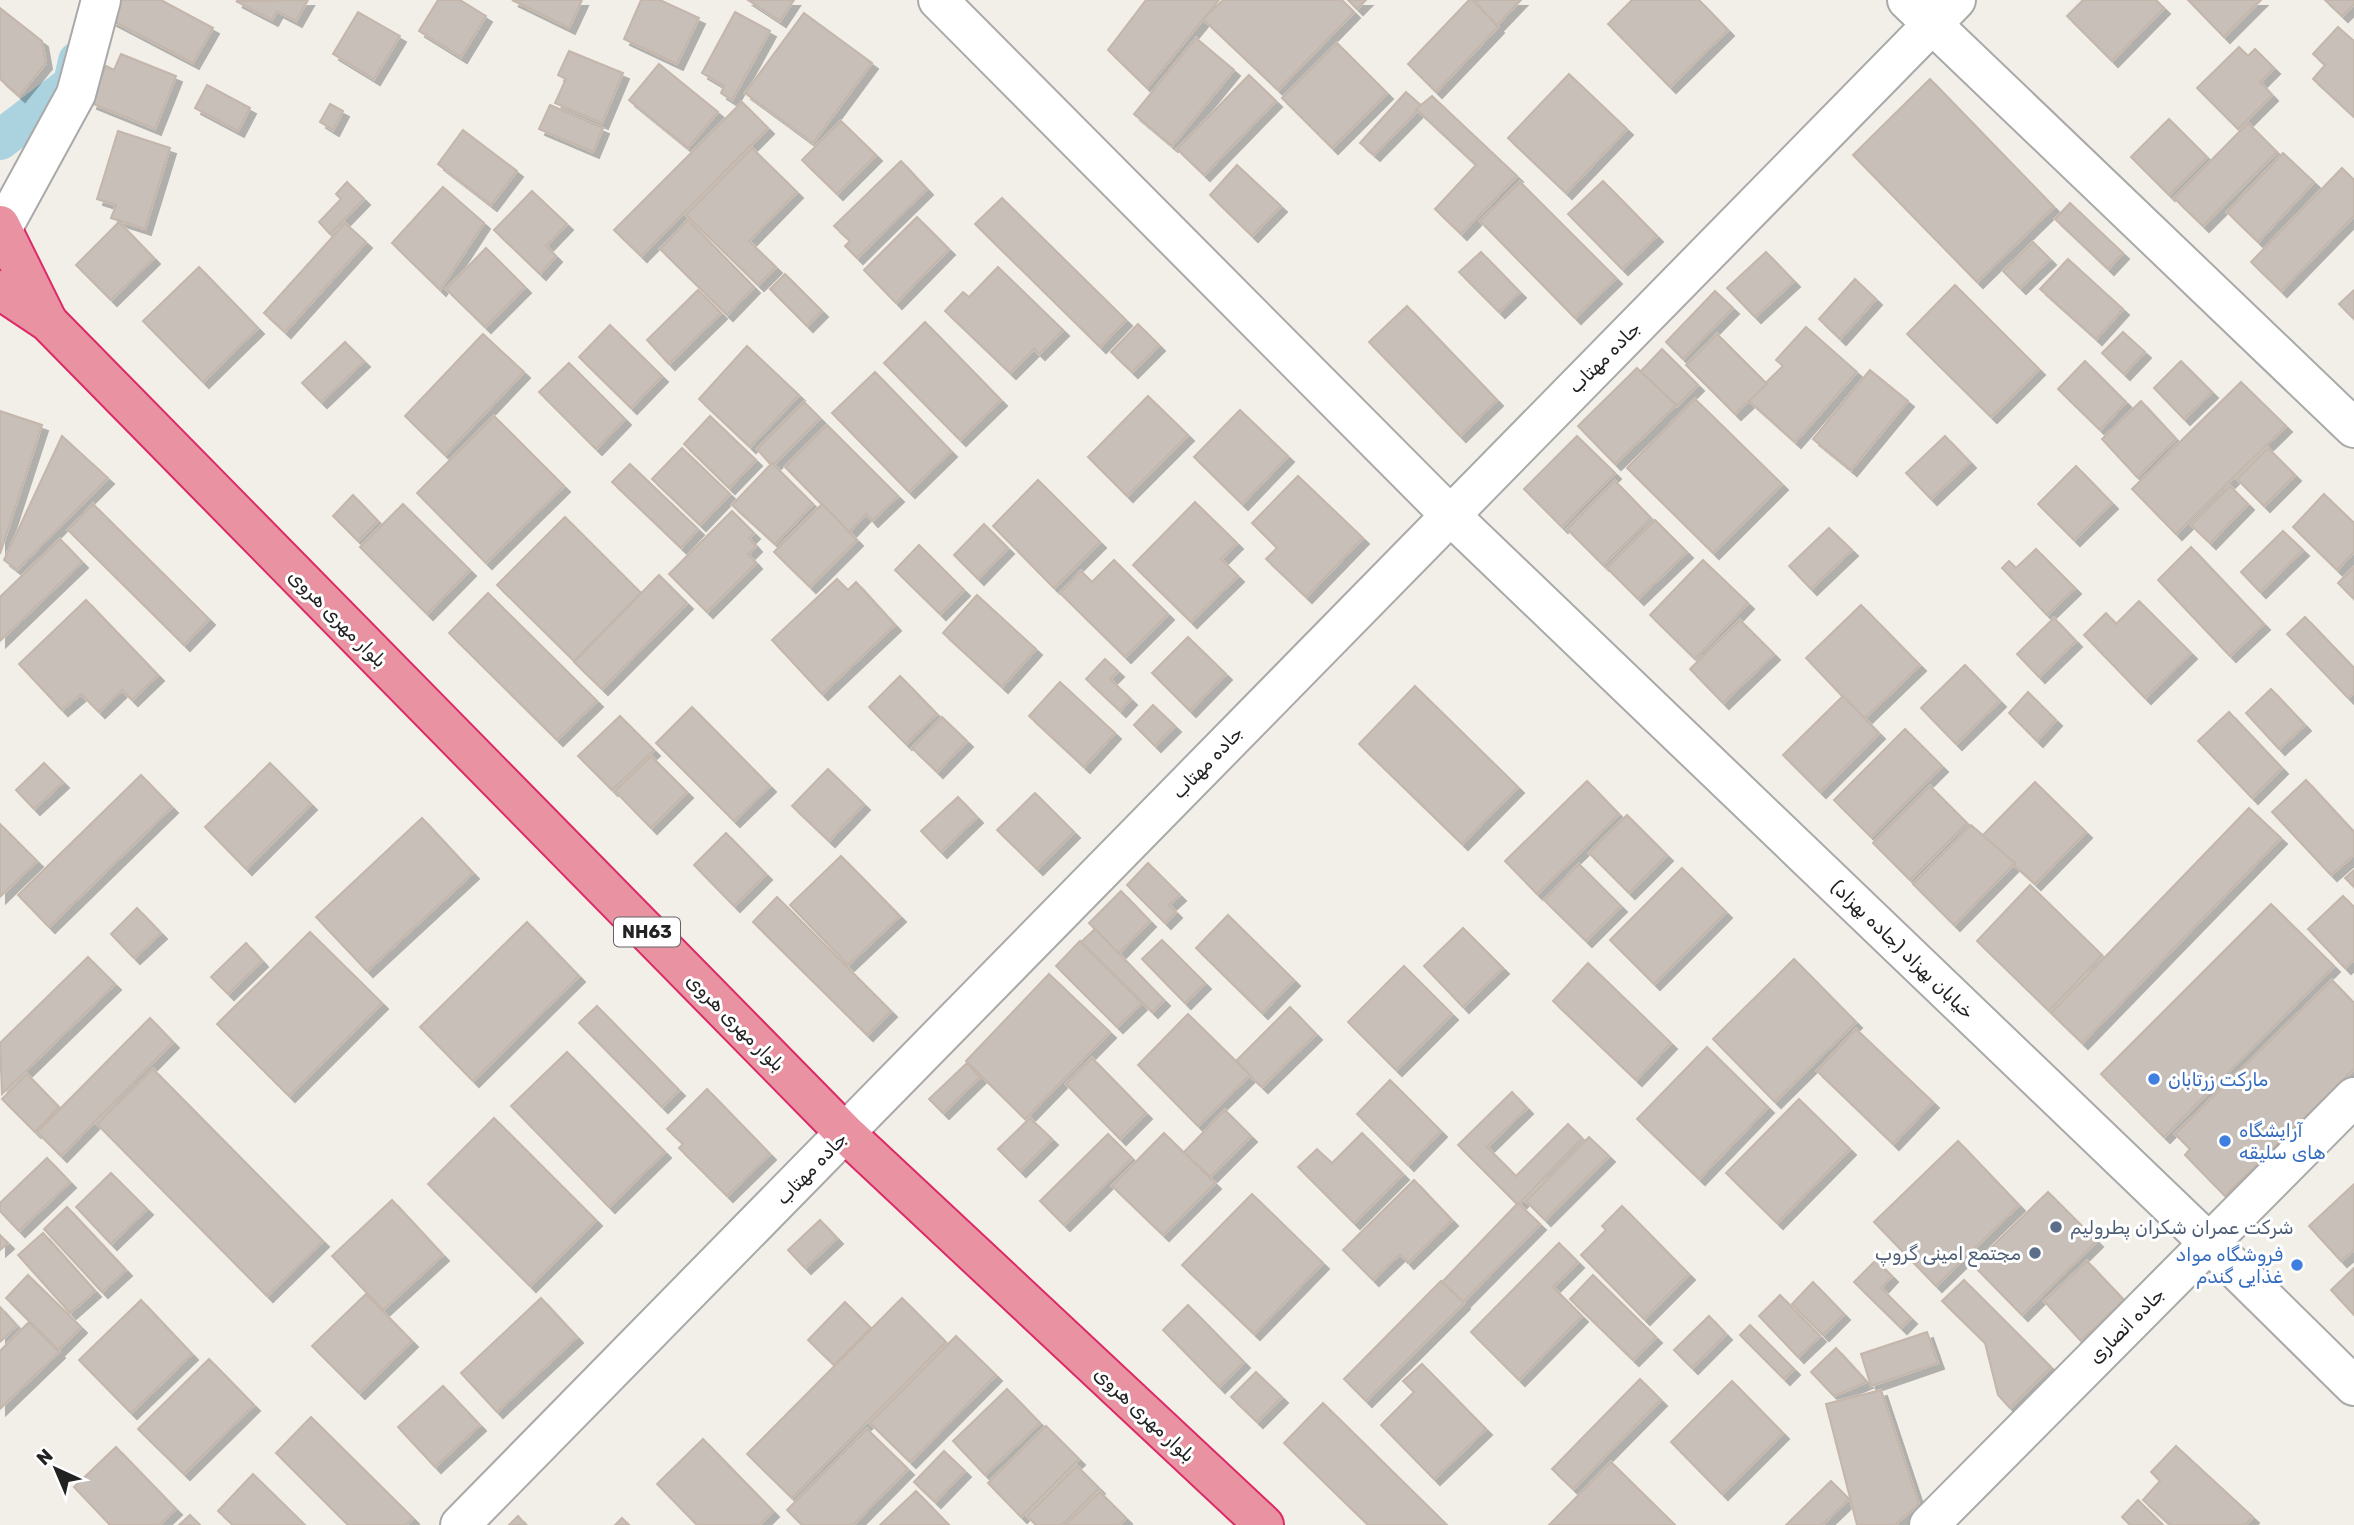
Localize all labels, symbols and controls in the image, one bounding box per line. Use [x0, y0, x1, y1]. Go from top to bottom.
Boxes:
street label: جاده مهتاب [1564, 317, 1645, 398]
street label: بلوار مهری هروی [284, 564, 392, 672]
street label: جاده مهتاب [1167, 721, 1248, 804]
street label: خیابان بهزاد (جاده بهزاد) [1826, 875, 1979, 1024]
road number: NH63 [614, 917, 680, 946]
street label: بلوار مهری هروی [682, 968, 790, 1076]
place label: مارکت زرتابان [2168, 1068, 2268, 1091]
marker: مارکت زرتابان [2146, 1071, 2162, 1087]
place label: آرایشگاه های سلیقه [2239, 1119, 2326, 1164]
street label: جاده مهتاب [771, 1127, 852, 1210]
marker: آرایشگاه های سلیقه [2217, 1133, 2233, 1149]
place label: شرکت عمران شکران پطرولیم [2070, 1216, 2294, 1241]
marker: شرکت عمران شکران پطرولیم [2048, 1219, 2064, 1235]
place label: مجتمع امینی گروپ [1875, 1242, 2021, 1267]
place label: فروشگاه مواد غذایی گندم [2176, 1243, 2283, 1289]
marker: مجتمع امینی گروپ [2027, 1245, 2043, 1261]
marker: فروشگاه مواد غذایی گندم [2289, 1257, 2305, 1273]
street label: جاده انصاری [2084, 1283, 2169, 1368]
street label: بلوار مهری هروی [1089, 1362, 1200, 1467]
north arrow [21, 1434, 91, 1504]
text: N [32, 1444, 57, 1470]

